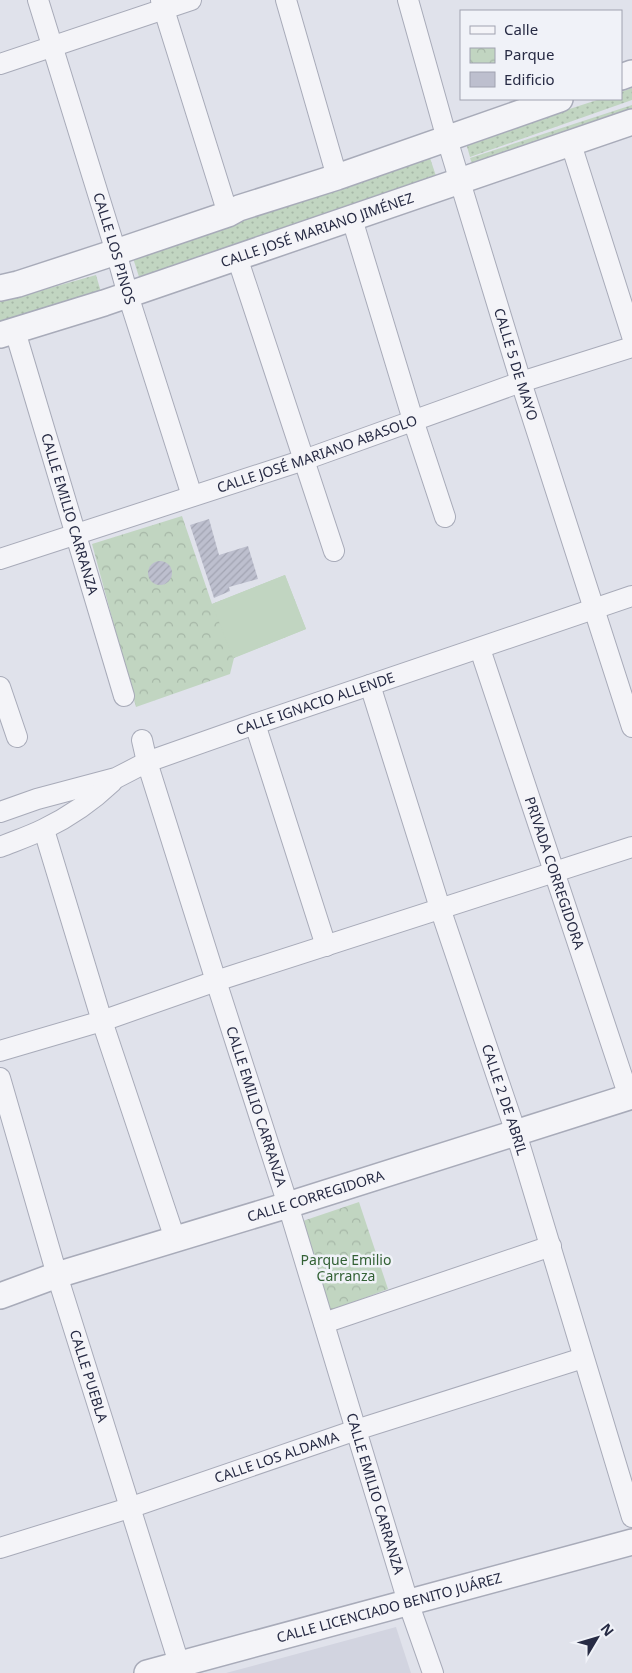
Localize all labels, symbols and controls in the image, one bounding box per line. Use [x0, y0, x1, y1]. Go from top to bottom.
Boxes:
legend [460, 10, 622, 100]
text: Calle [504, 19, 538, 39]
text: Parque [504, 44, 554, 64]
text: Edificio [504, 69, 555, 89]
street label: CALLE JOSÉ MARIANO JIMÉNEZ [218, 188, 416, 271]
street label: CALLE LOS PINOS [89, 190, 140, 307]
street label: CALLE 5 DE MAYO [490, 306, 543, 423]
street label: CALLE JOSÉ MARIANO ABASOLO [214, 410, 420, 497]
street label: CALLE EMILIO CARRANZA [37, 431, 103, 597]
street label: CALLE IGNACIO ALLENDE [233, 667, 397, 739]
street label: PRIVADA CORREGIDORA [521, 794, 589, 952]
street label: CALLE EMILIO CARRANZA [222, 1024, 292, 1189]
street label: CALLE 2 DE ABRIL [478, 1041, 532, 1157]
street label: CALLE CORREGIDORA [245, 1165, 386, 1226]
park label: Parque Emilio Carranza [301, 1250, 391, 1285]
street label: CALLE PUEBLA [66, 1327, 113, 1425]
street label: CALLE EMILIO CARRANZA [342, 1410, 409, 1577]
street label: CALLE LOS ALDAMA [212, 1427, 341, 1487]
street label: CALLE LICENCIADO BENITO JUÁREZ [274, 1568, 504, 1647]
north arrow [572, 1613, 622, 1663]
text: N [597, 1619, 619, 1640]

